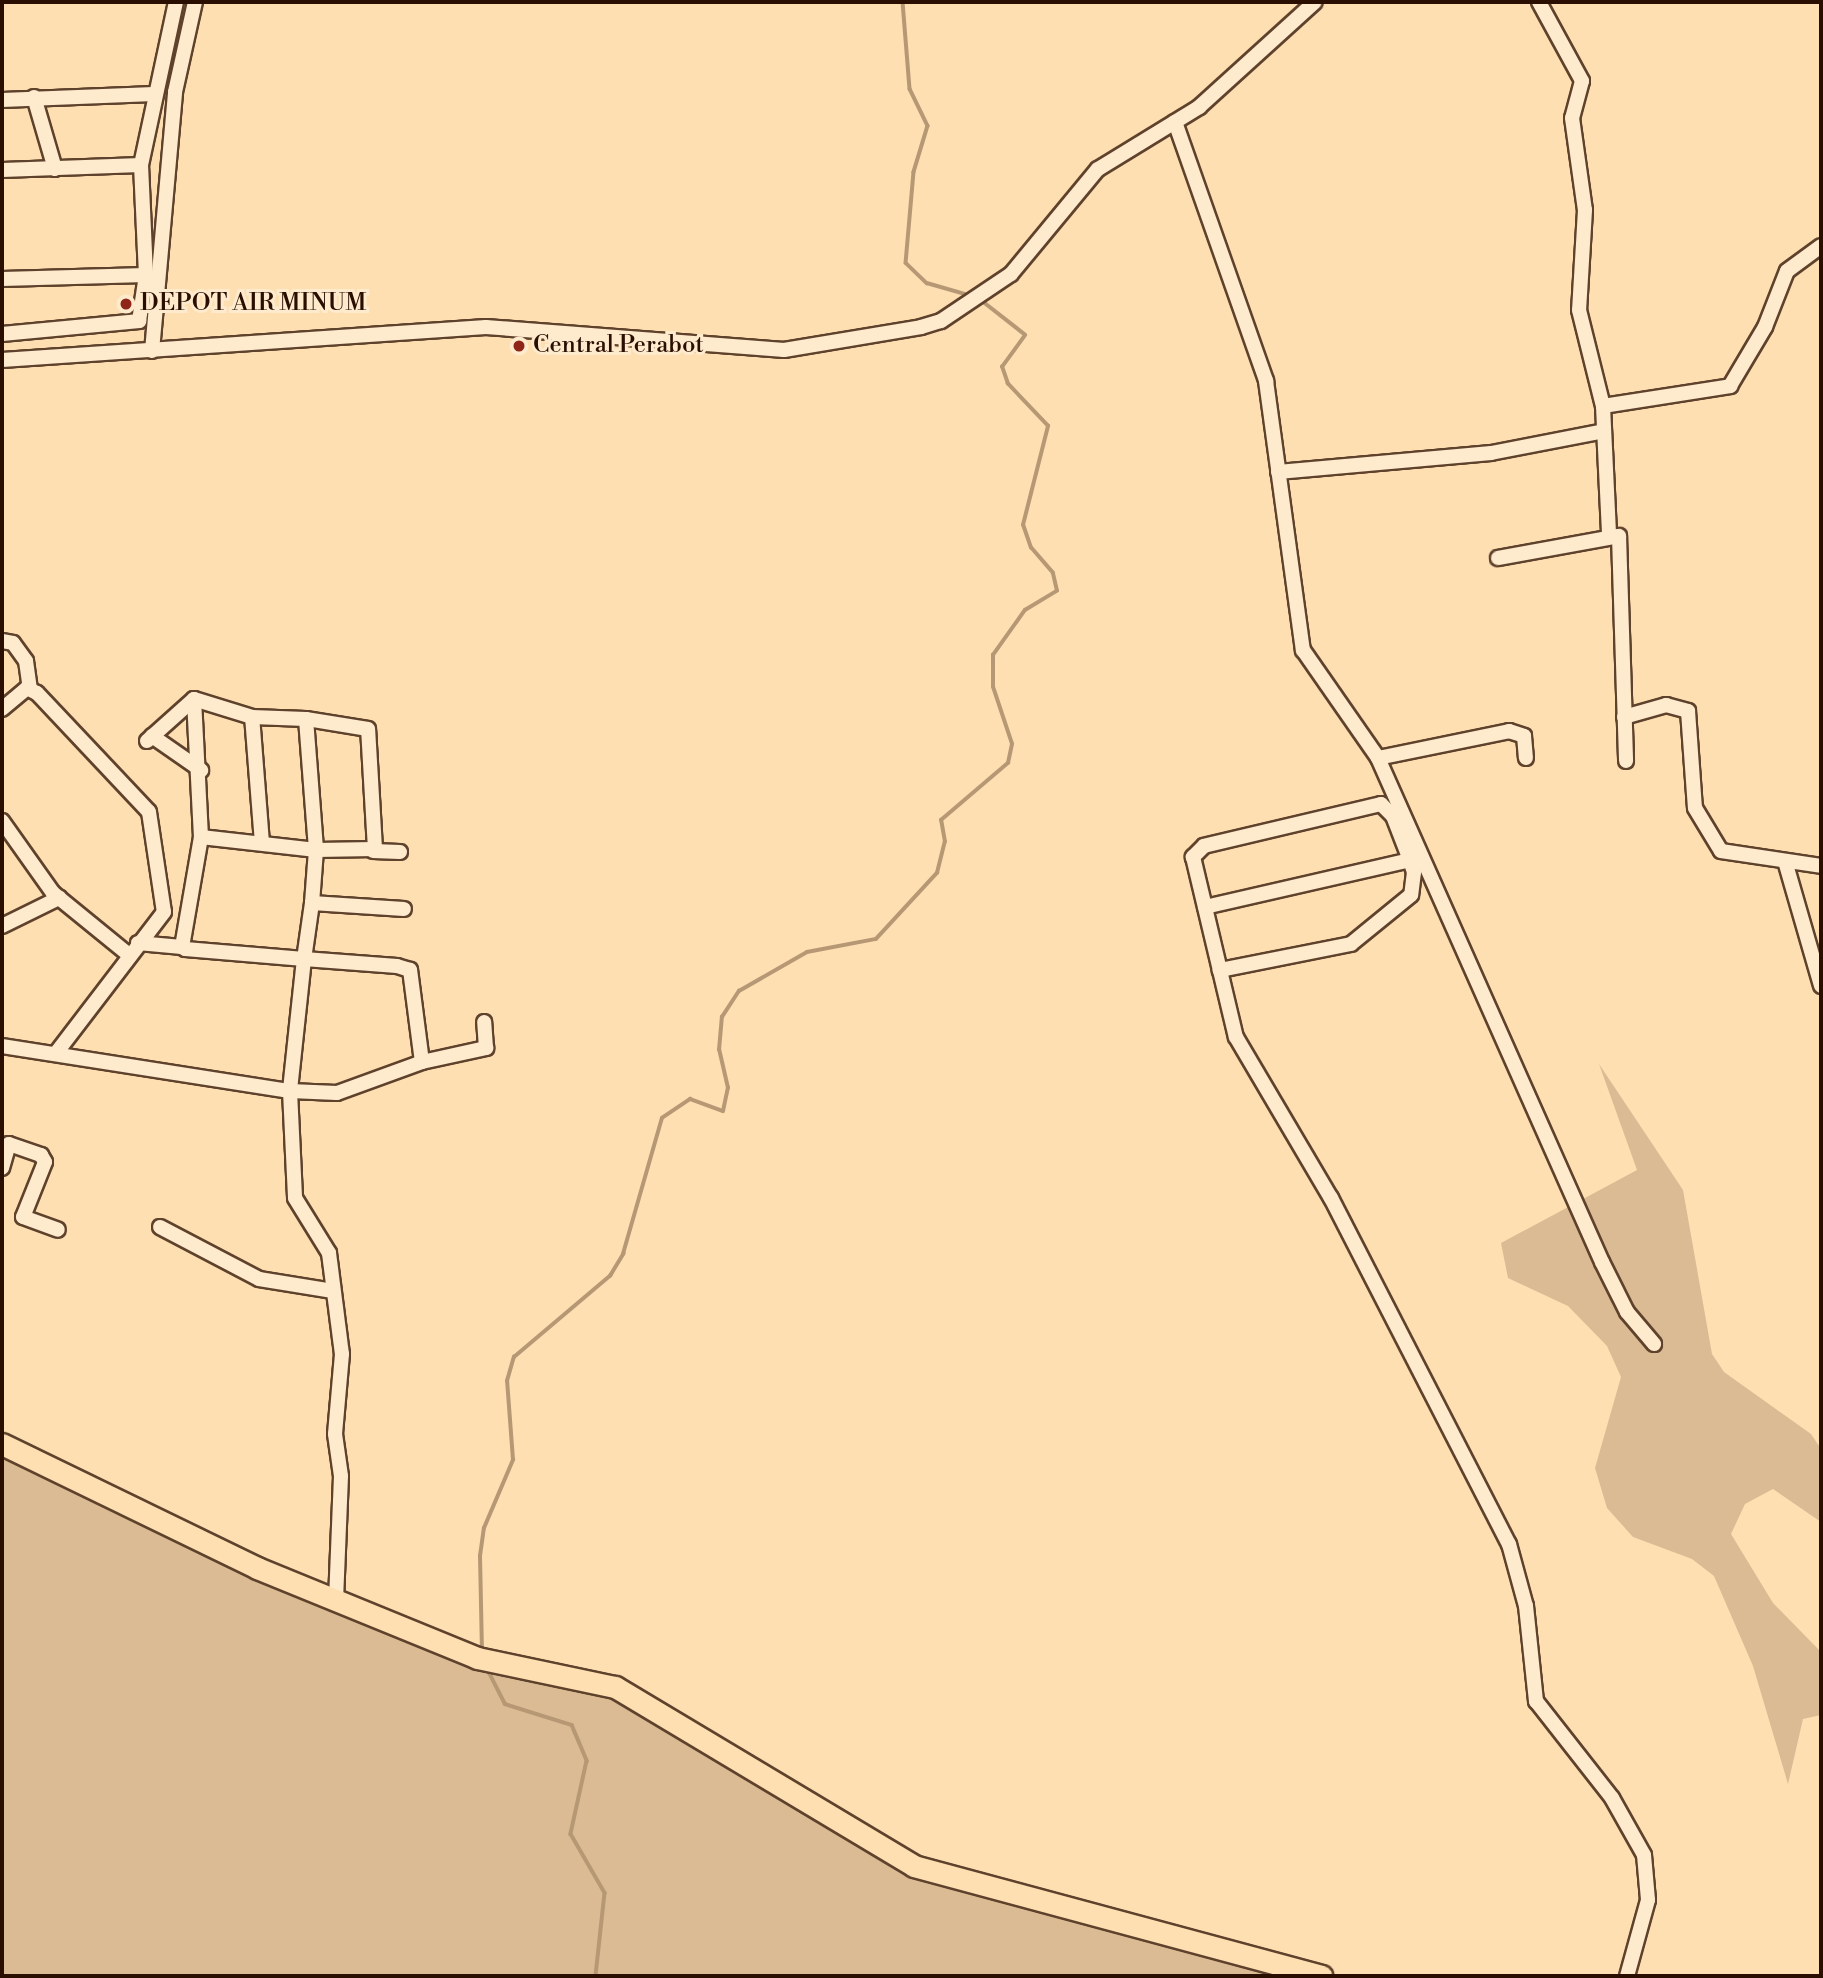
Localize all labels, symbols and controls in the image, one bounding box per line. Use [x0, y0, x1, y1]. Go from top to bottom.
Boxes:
place label: DEPOT AIR MINUM [140, 290, 366, 318]
marker: DEPOT AIR MINUM [118, 296, 134, 312]
place label: Central Perabot [533, 332, 704, 360]
marker: Central Perabot [511, 338, 527, 354]

